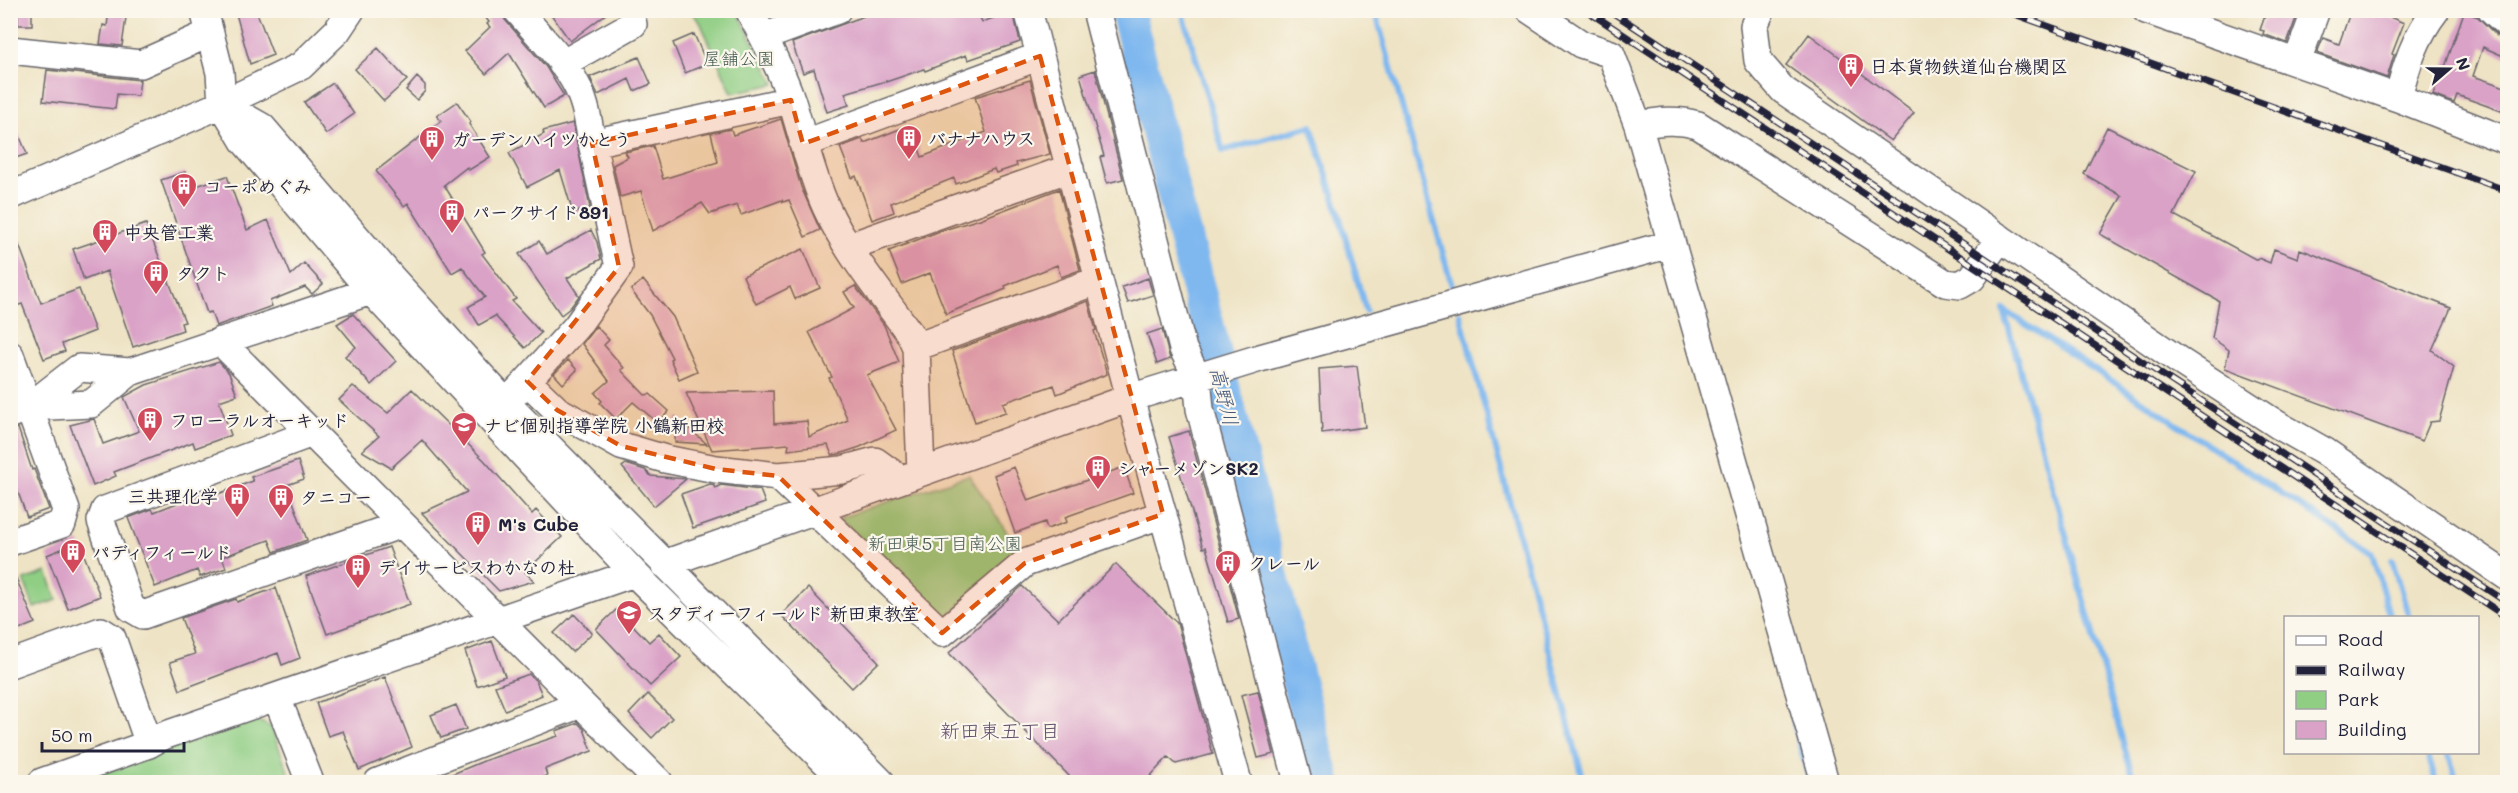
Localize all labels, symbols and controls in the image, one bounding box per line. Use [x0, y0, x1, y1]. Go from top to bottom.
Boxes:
north arrow [2419, 39, 2479, 99]
park label: 屋舗公園 [703, 46, 775, 70]
building icon: 日本貨物鉄道仙台機関区 [1836, 51, 1866, 89]
place label: 日本貨物鉄道仙台機関区 [1870, 54, 2068, 78]
text: N [2452, 54, 2476, 73]
building icon: バナナハウス [894, 123, 924, 161]
building icon: ガーデンハイツかとう [417, 124, 447, 162]
place label: バナナハウス [928, 126, 1035, 150]
place label: ガーデンハイツかとう [452, 127, 631, 151]
building icon: コーポめぐみ [169, 171, 199, 209]
place label: コーポめぐみ [204, 174, 312, 198]
building icon: パークサイド891 [437, 197, 467, 235]
place label: パークサイド891 [472, 200, 609, 224]
building icon: 中央管工業 [90, 217, 120, 255]
place label: 中央管工業 [124, 220, 214, 244]
building icon: タクト [141, 258, 171, 296]
place label: タクト [176, 261, 230, 285]
water label: 高野川 [1205, 364, 1245, 428]
building icon: フローラルオーキッド [135, 405, 165, 443]
place label: フローラルオーキッド [170, 408, 349, 432]
school or university icon: ナビ個別指導学院 小鶴新田校 [449, 410, 479, 448]
place label: ナビ個別指導学院 小鶴新田校 [484, 413, 724, 437]
building icon: シャーメゾンSK2 [1083, 453, 1113, 491]
place label: シャーメゾンSK2 [1118, 456, 1258, 480]
building icon: 三共理化学 [222, 481, 252, 519]
building icon: タニコー [266, 482, 296, 520]
place label: 三共理化学 [128, 484, 218, 508]
place label: タニコー [300, 485, 372, 509]
building icon: M's Cube [463, 509, 493, 547]
place label: M's Cube [498, 512, 579, 536]
park label: 新田東5丁目南公園 [868, 531, 1022, 555]
building icon: パディフィールド [58, 537, 88, 575]
place label: パディフィールド [92, 540, 232, 564]
building icon: クレール [1213, 548, 1243, 586]
place label: クレール [1248, 551, 1320, 575]
building icon: デイサービスわかなの杜 [343, 552, 373, 590]
place label: デイサービスわかなの杜 [378, 555, 575, 579]
school or university icon: スタディーフィールド 新田東教室 [614, 598, 644, 636]
place label: スタディーフィールド 新田東教室 [648, 601, 920, 625]
legend [2284, 616, 2479, 754]
text: Road [2338, 627, 2383, 651]
text: Railway [2338, 657, 2405, 681]
text: Park [2338, 687, 2379, 711]
scale bar [42, 715, 184, 753]
district label: 新田東五丁目 [940, 717, 1060, 743]
text: Building [2338, 717, 2406, 741]
text: 50 m [51, 723, 93, 747]

